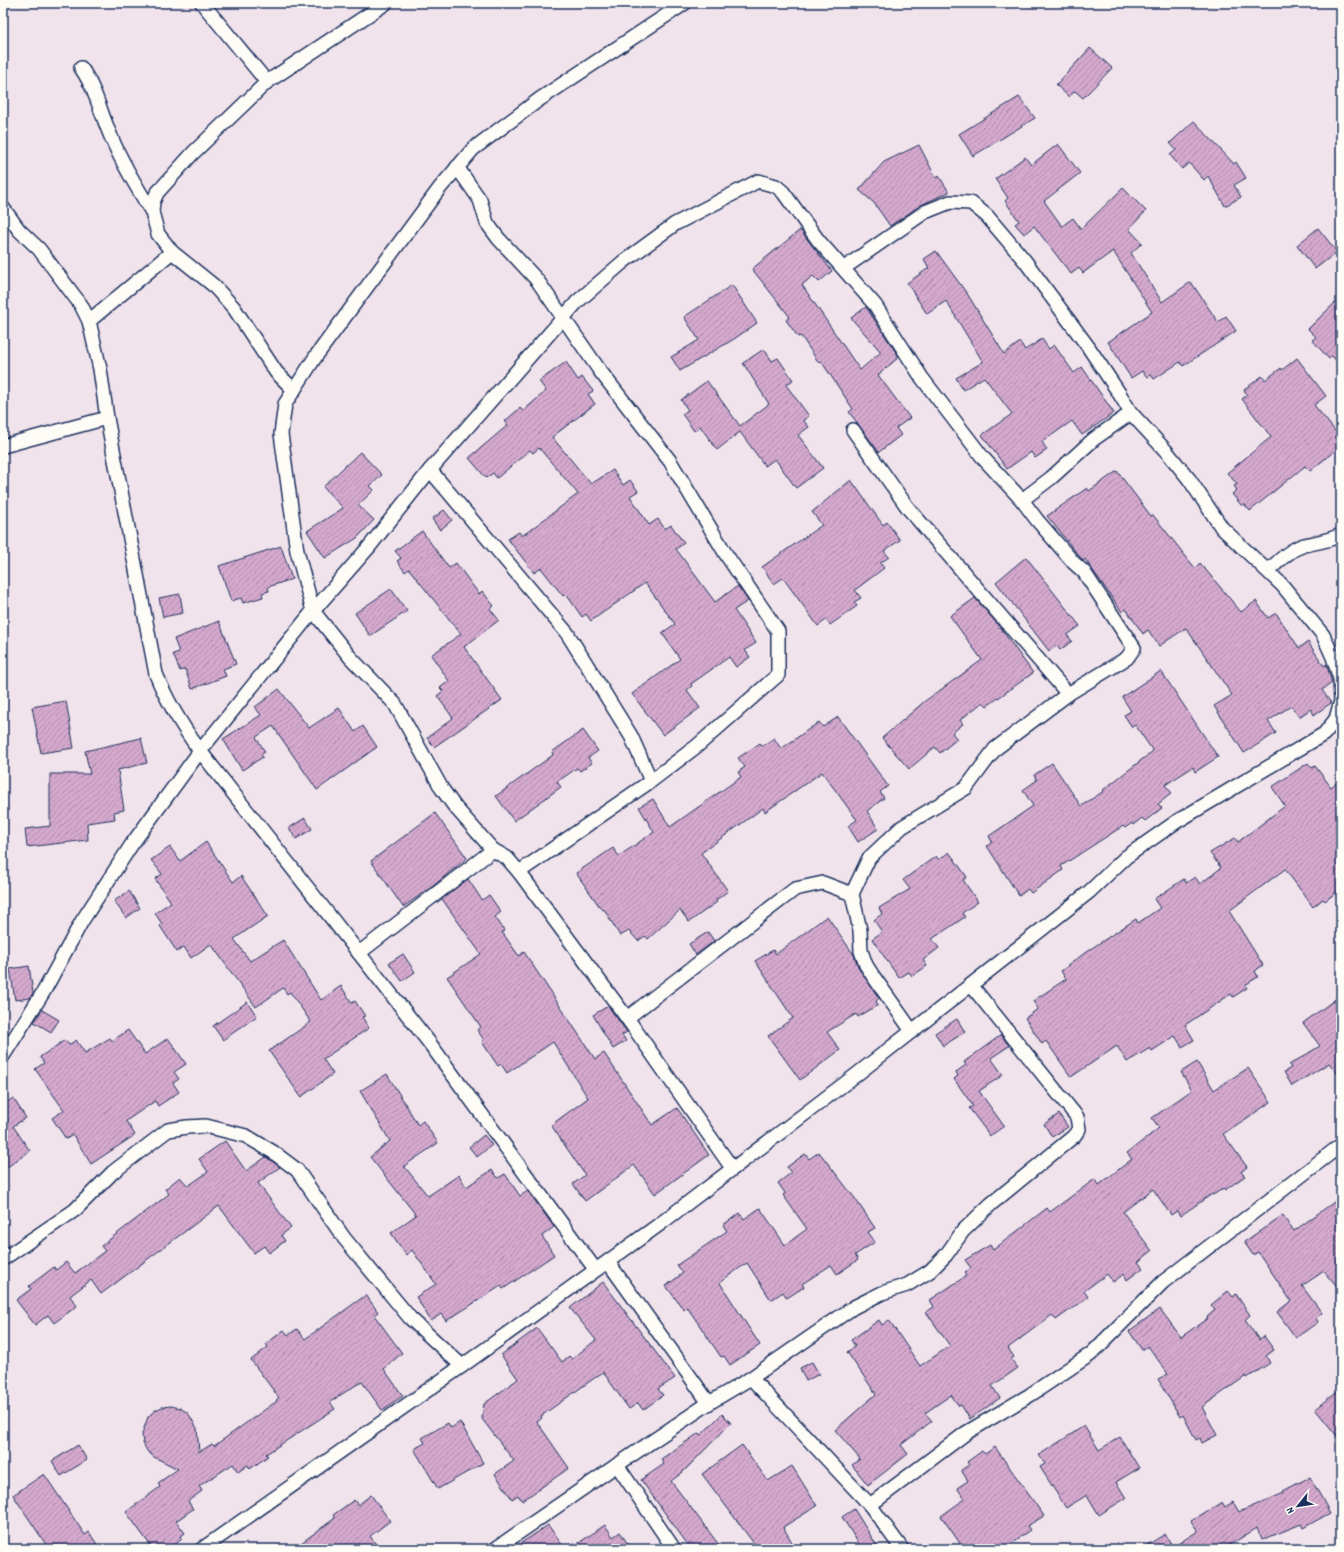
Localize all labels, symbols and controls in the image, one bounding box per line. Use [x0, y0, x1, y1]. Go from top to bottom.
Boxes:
north arrow [1278, 1486, 1318, 1526]
text: N [1283, 1503, 1299, 1516]

